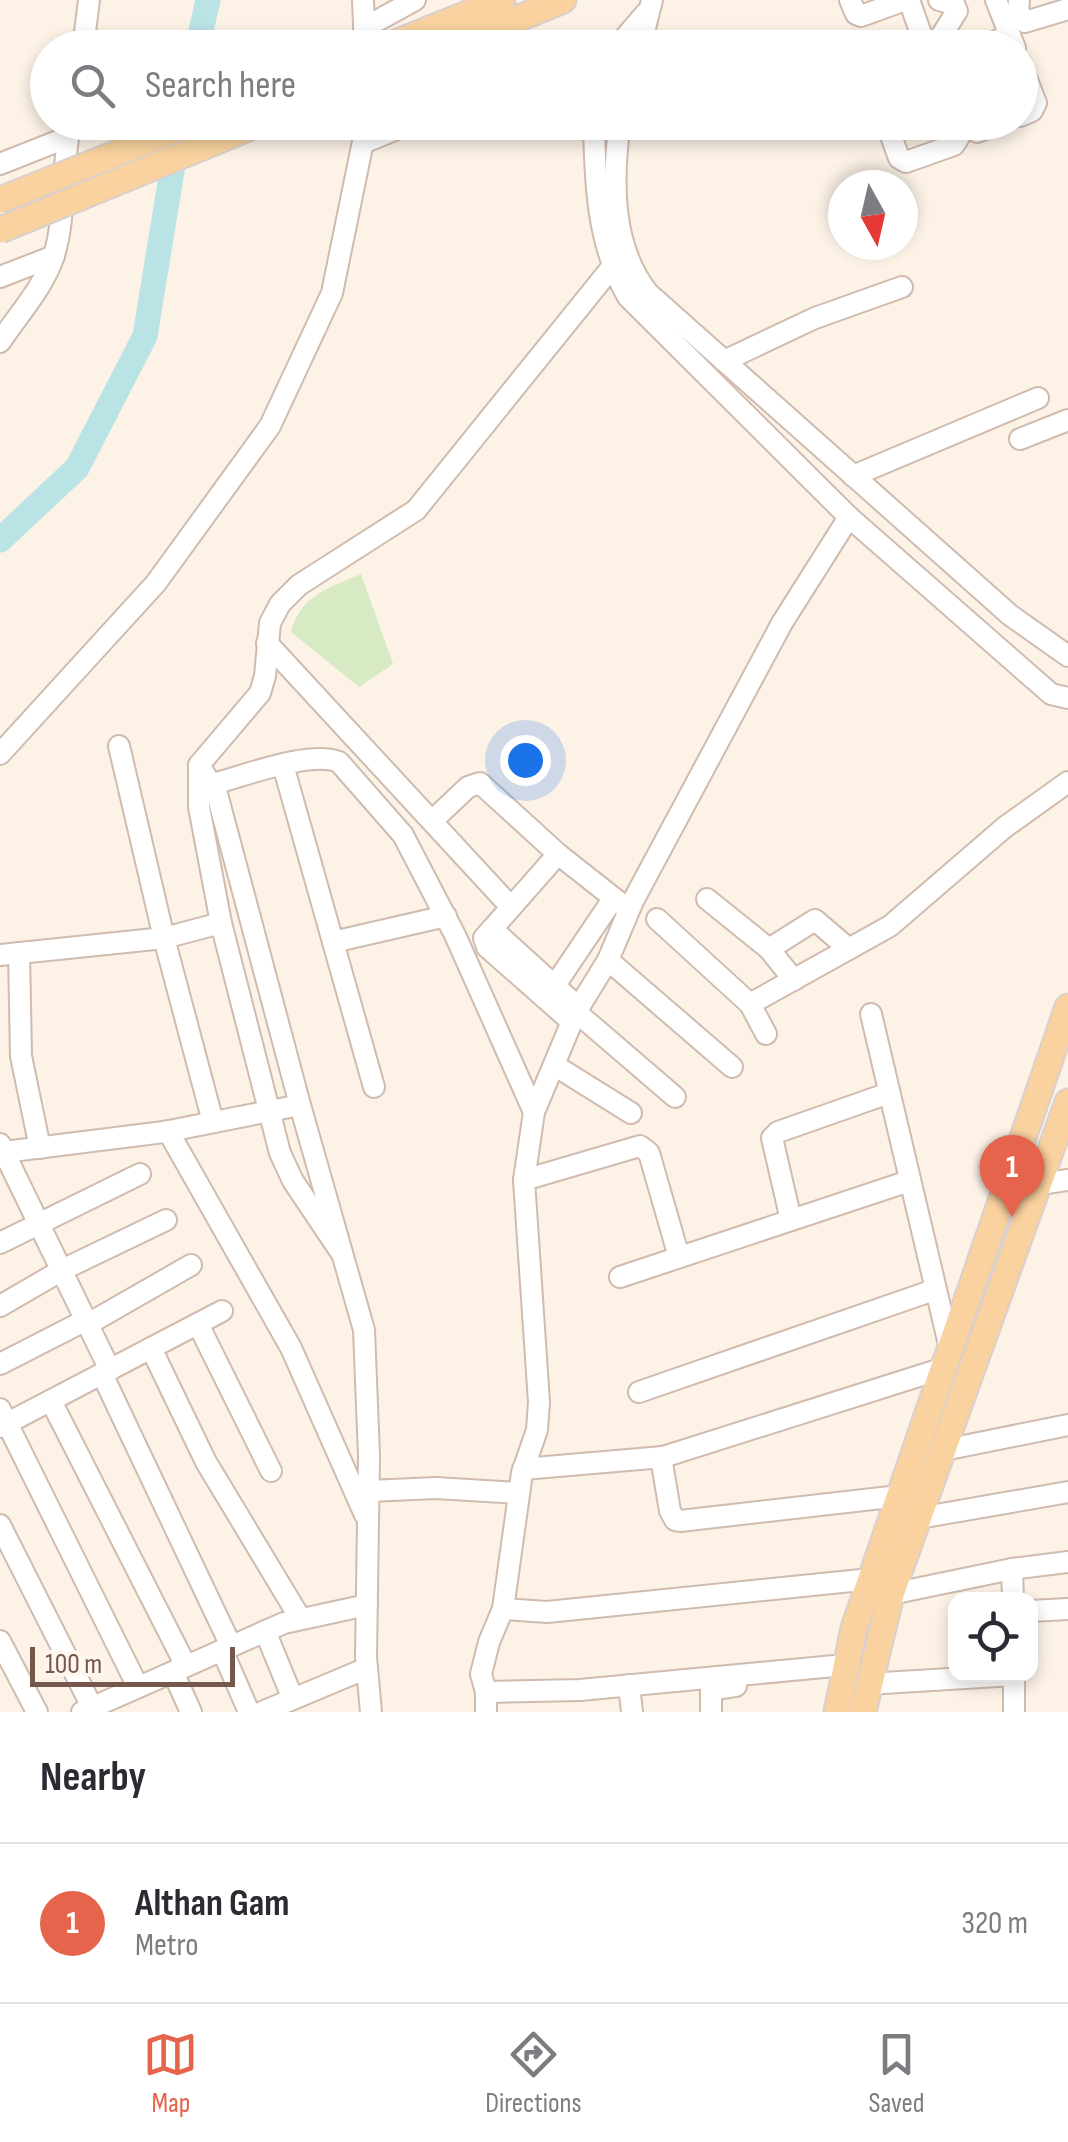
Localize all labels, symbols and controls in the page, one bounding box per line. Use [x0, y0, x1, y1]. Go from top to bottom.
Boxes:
search box [30, 30, 1038, 140]
icon: search [65, 58, 120, 113]
text: Search here [145, 63, 296, 108]
north arrow [828, 170, 918, 260]
your location [500, 735, 551, 786]
pin: 1 [980, 1134, 1044, 1217]
map controls [948, 1592, 1038, 1682]
button: locate [948, 1592, 1038, 1682]
scale bar [30, 1642, 235, 1686]
text: 100 m [45, 1648, 102, 1681]
text: Nearby [40, 1752, 146, 1803]
text: Althan Gam [135, 1881, 289, 1926]
text: 1 [66, 1904, 79, 1943]
text: 320 m [961, 1904, 1028, 1943]
text: Metro [135, 1926, 199, 1965]
tab: Map [143, 2027, 198, 2120]
tab: Directions [485, 2027, 582, 2120]
tab: Saved [868, 2027, 925, 2120]

